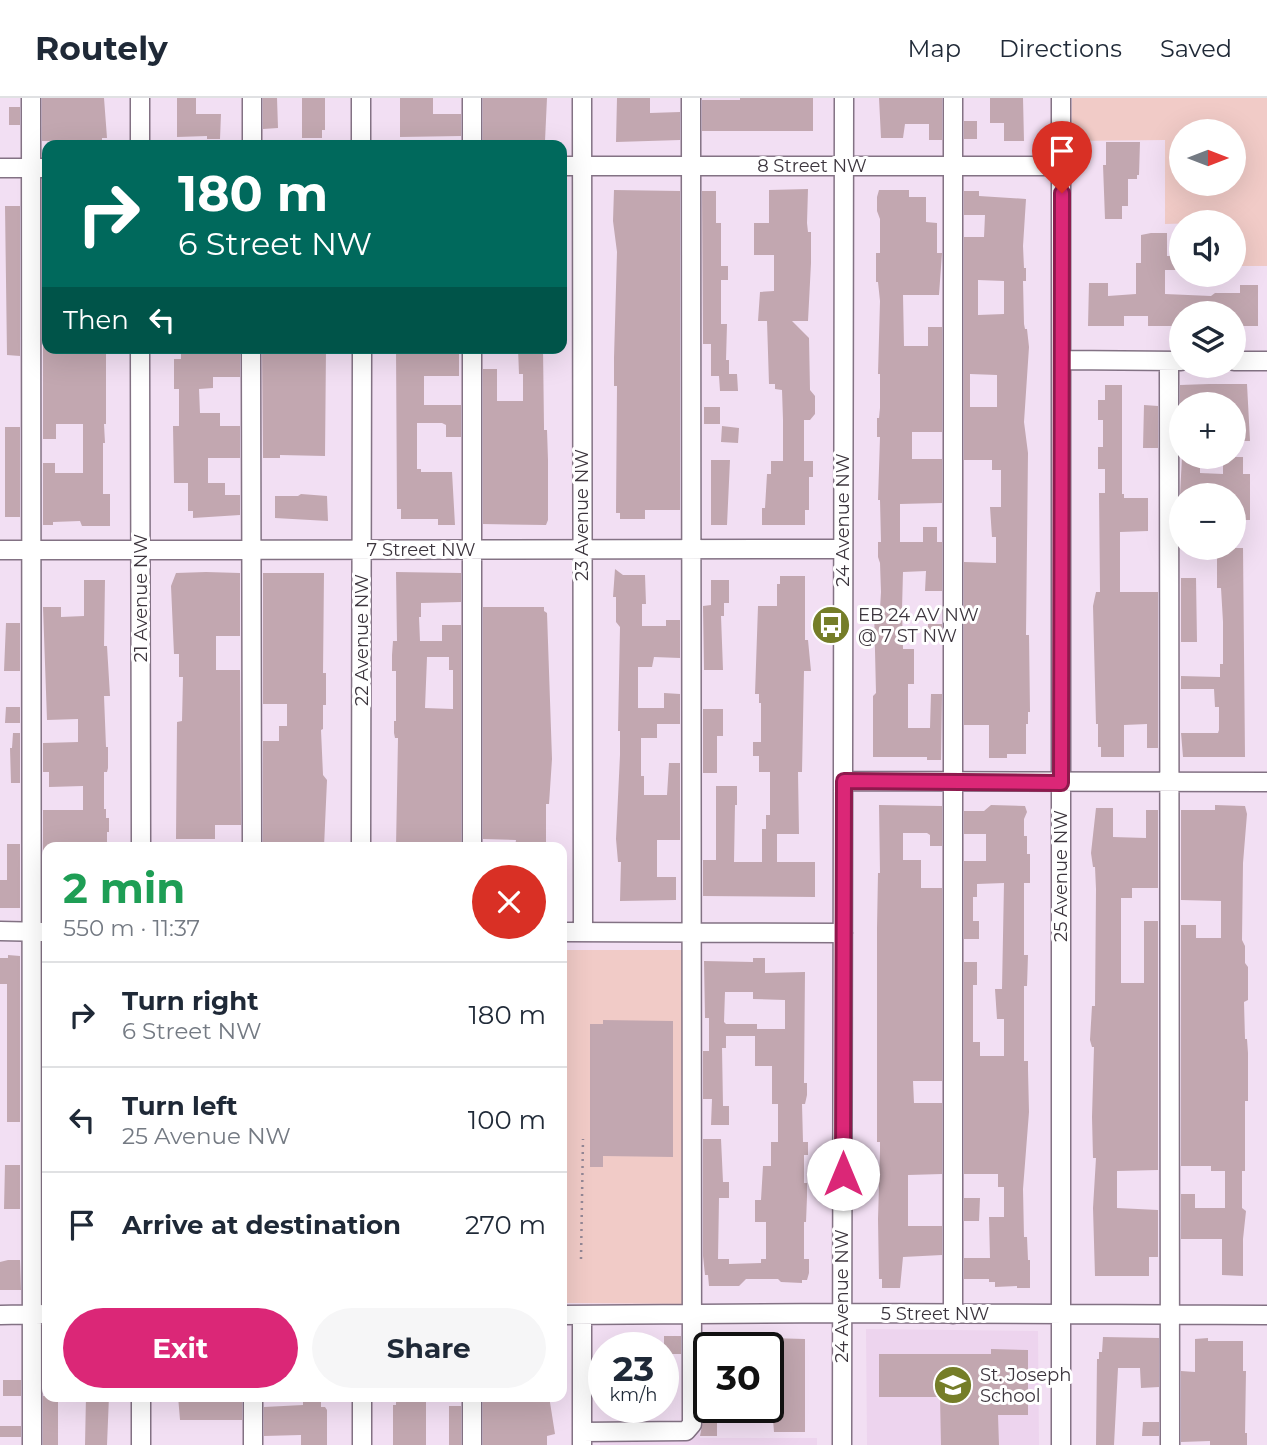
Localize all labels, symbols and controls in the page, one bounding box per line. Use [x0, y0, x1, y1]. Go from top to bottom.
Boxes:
text: Routely [35, 28, 168, 68]
text: Map [908, 34, 961, 63]
text: Directions [999, 34, 1122, 63]
text: Saved [1160, 34, 1232, 63]
north arrow [1169, 119, 1246, 196]
map controls [1169, 119, 1246, 560]
pin [1032, 121, 1092, 193]
icon: arrive [1043, 132, 1081, 170]
street label: 8 Street NW [757, 155, 867, 177]
text: 180 m [178, 164, 328, 223]
icon: right [63, 168, 154, 259]
button: sound [1169, 210, 1246, 287]
text: 6 Street NW [178, 224, 372, 263]
icon: left [143, 301, 181, 339]
button: layers [1169, 301, 1246, 378]
text: Then [63, 304, 129, 336]
button: + [1169, 392, 1246, 469]
street label: 23 Avenue NW [571, 449, 593, 581]
street label: 24 Avenue NW [832, 453, 854, 587]
button: − [1169, 483, 1246, 560]
street label: 21 Avenue NW [130, 534, 152, 662]
street label: 7 Street NW [367, 539, 475, 561]
street label: 22 Avenue NW [351, 574, 373, 706]
bus stop icon: EB 24 AV NW @ 7 ST NW [810, 604, 852, 646]
place label: EB 24 AV NW @ 7 ST NW [858, 604, 979, 647]
street label: 25 Avenue NW [1050, 810, 1072, 942]
text: 2 min [63, 862, 185, 914]
button: close [472, 865, 546, 939]
text: 550 m · 11:37 [63, 914, 200, 942]
text: Turn right [122, 985, 258, 1017]
icon: right [63, 996, 101, 1034]
text: 180 m [468, 999, 546, 1031]
text: 6 Street NW [122, 1017, 262, 1045]
text: Turn left [122, 1090, 238, 1122]
icon: left [63, 1101, 101, 1139]
text: 100 m [468, 1104, 546, 1136]
text: 25 Avenue NW [122, 1122, 291, 1150]
position arrow [806, 1137, 880, 1211]
icon: arrive [63, 1206, 101, 1244]
text: Arrive at destination [122, 1209, 401, 1241]
text: 270 m [465, 1209, 546, 1241]
street label: 24 Avenue NW [831, 1229, 853, 1363]
street label: 5 Street NW [881, 1303, 989, 1325]
button: Exit [63, 1308, 298, 1388]
button: Share [312, 1308, 546, 1388]
speed limit sign: 30 [693, 1332, 784, 1423]
text: 23 [613, 1347, 654, 1390]
school or university icon: St. Joseph School [932, 1364, 974, 1406]
place label: St. Joseph School [980, 1364, 1071, 1407]
text: km/h [609, 1384, 658, 1406]

